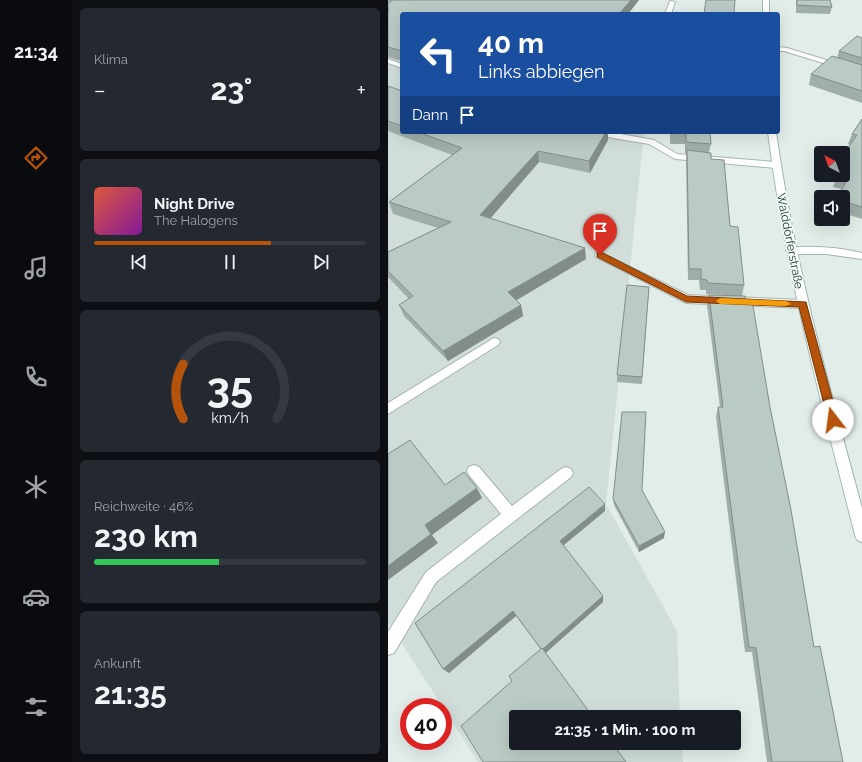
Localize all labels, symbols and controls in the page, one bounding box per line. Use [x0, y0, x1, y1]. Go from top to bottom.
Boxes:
text: 40 m [478, 27, 544, 60]
icon: left [412, 28, 464, 80]
text: 21:34 [14, 41, 58, 62]
text: Klima [94, 52, 128, 67]
text: Links abbiegen [478, 61, 604, 82]
text: 23° [210, 72, 252, 107]
text: − [94, 77, 106, 103]
text: + [357, 77, 366, 103]
icon: arrive [456, 104, 478, 126]
text: Dann [412, 106, 448, 124]
icon: directions [22, 144, 50, 172]
north arrow [814, 146, 850, 182]
map controls [814, 146, 850, 226]
button: sound [814, 190, 850, 226]
street label: Walddörferstraße [774, 192, 806, 290]
text: Night Drive [154, 195, 234, 213]
text: The Halogens [154, 213, 238, 228]
pin [583, 214, 617, 255]
icon: arrive [589, 220, 611, 242]
icon: previous [128, 251, 150, 273]
icon: pause [219, 251, 241, 273]
icon: next [310, 251, 332, 273]
icon: music [22, 254, 50, 282]
icon: phone [22, 363, 50, 391]
text: 35 [207, 363, 253, 412]
position arrow [812, 399, 854, 441]
text: km/h [211, 410, 249, 426]
icon: climate [22, 473, 50, 501]
text: Reichweite · 46% [94, 499, 193, 514]
text: 230 km [94, 519, 198, 554]
icon: car [22, 583, 50, 611]
text: Ankunft [94, 656, 141, 671]
text: 21:35 [94, 676, 167, 711]
icon: filters [22, 693, 50, 721]
speed limit sign: 40 [400, 698, 452, 750]
text: 21:35 · 1 Min. · 100 m [554, 721, 696, 739]

